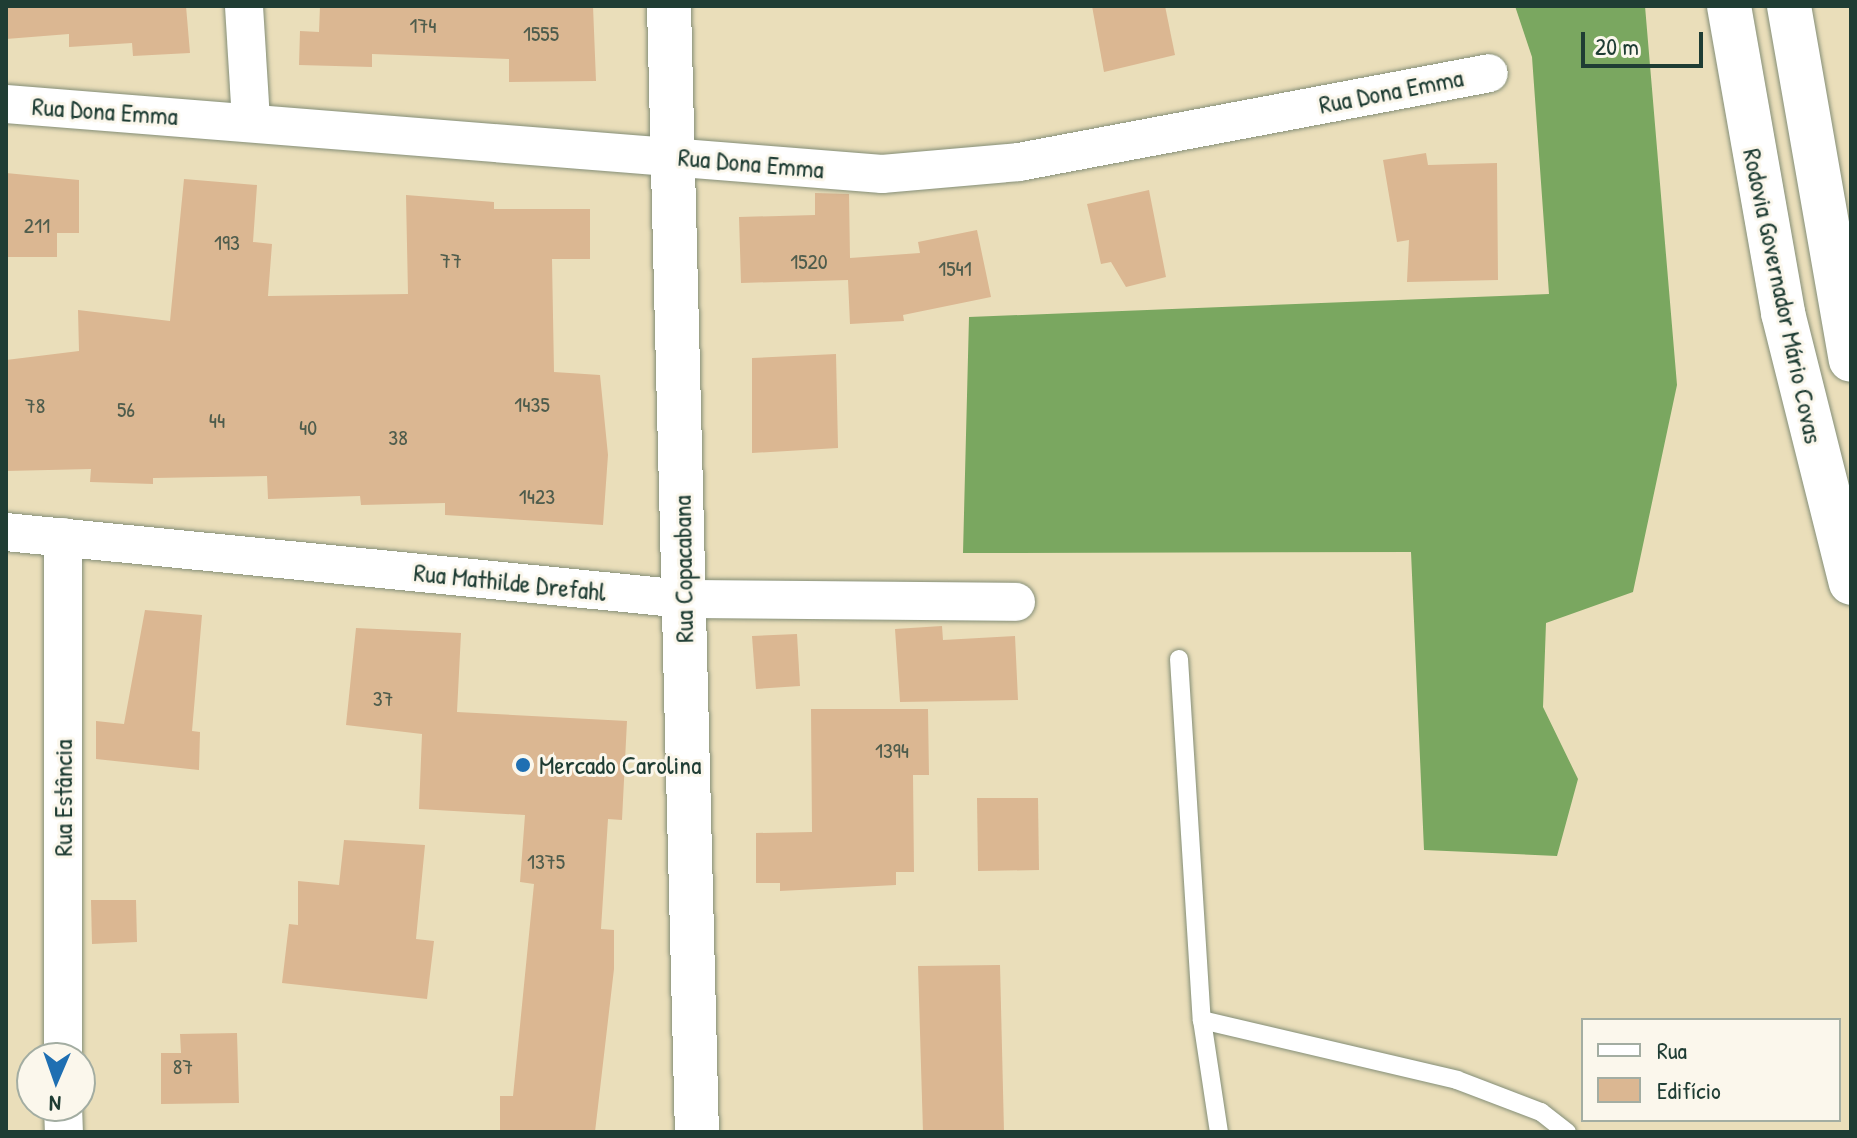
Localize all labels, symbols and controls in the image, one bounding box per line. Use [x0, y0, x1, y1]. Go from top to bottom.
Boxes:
house number: 174 [409, 13, 437, 39]
scale bar [1585, 16, 1707, 66]
house number: 1555 [523, 21, 559, 47]
text: 20 m [1595, 30, 1639, 62]
street label: Rua Dona Emma [1316, 62, 1466, 120]
street label: Rua Dona Emma [31, 90, 179, 132]
street label: Rua Dona Emma [677, 141, 825, 185]
street label: Rodovia Governador Mário Covas [1736, 146, 1830, 446]
house number: 211 [24, 213, 50, 239]
house number: 193 [214, 230, 240, 256]
house number: 77 [440, 248, 462, 274]
house number: 1520 [790, 249, 828, 275]
house number: 1541 [938, 256, 972, 282]
house number: 1435 [514, 392, 550, 418]
house number: 78 [25, 393, 45, 419]
house number: 56 [117, 397, 135, 423]
house number: 44 [209, 408, 225, 434]
house number: 40 [299, 415, 317, 441]
house number: 38 [388, 425, 408, 451]
house number: 1423 [519, 484, 555, 510]
street label: Rua Copacabana [666, 495, 700, 643]
street label: Rua Mathilde Drefahl [412, 556, 608, 608]
house number: 37 [373, 686, 393, 712]
house number: 1394 [875, 738, 909, 764]
street label: Rua Estância [47, 740, 79, 856]
place label: Mercado Carolina [539, 749, 701, 781]
marker: Mercado Carolina [514, 756, 532, 774]
house number: 1375 [527, 849, 565, 875]
legend [1581, 1018, 1841, 1122]
text: Rua [1657, 1034, 1687, 1066]
north arrow [16, 1042, 96, 1122]
house number: 87 [173, 1054, 193, 1080]
text: Edifício [1657, 1074, 1721, 1106]
text: N [49, 1089, 62, 1119]

